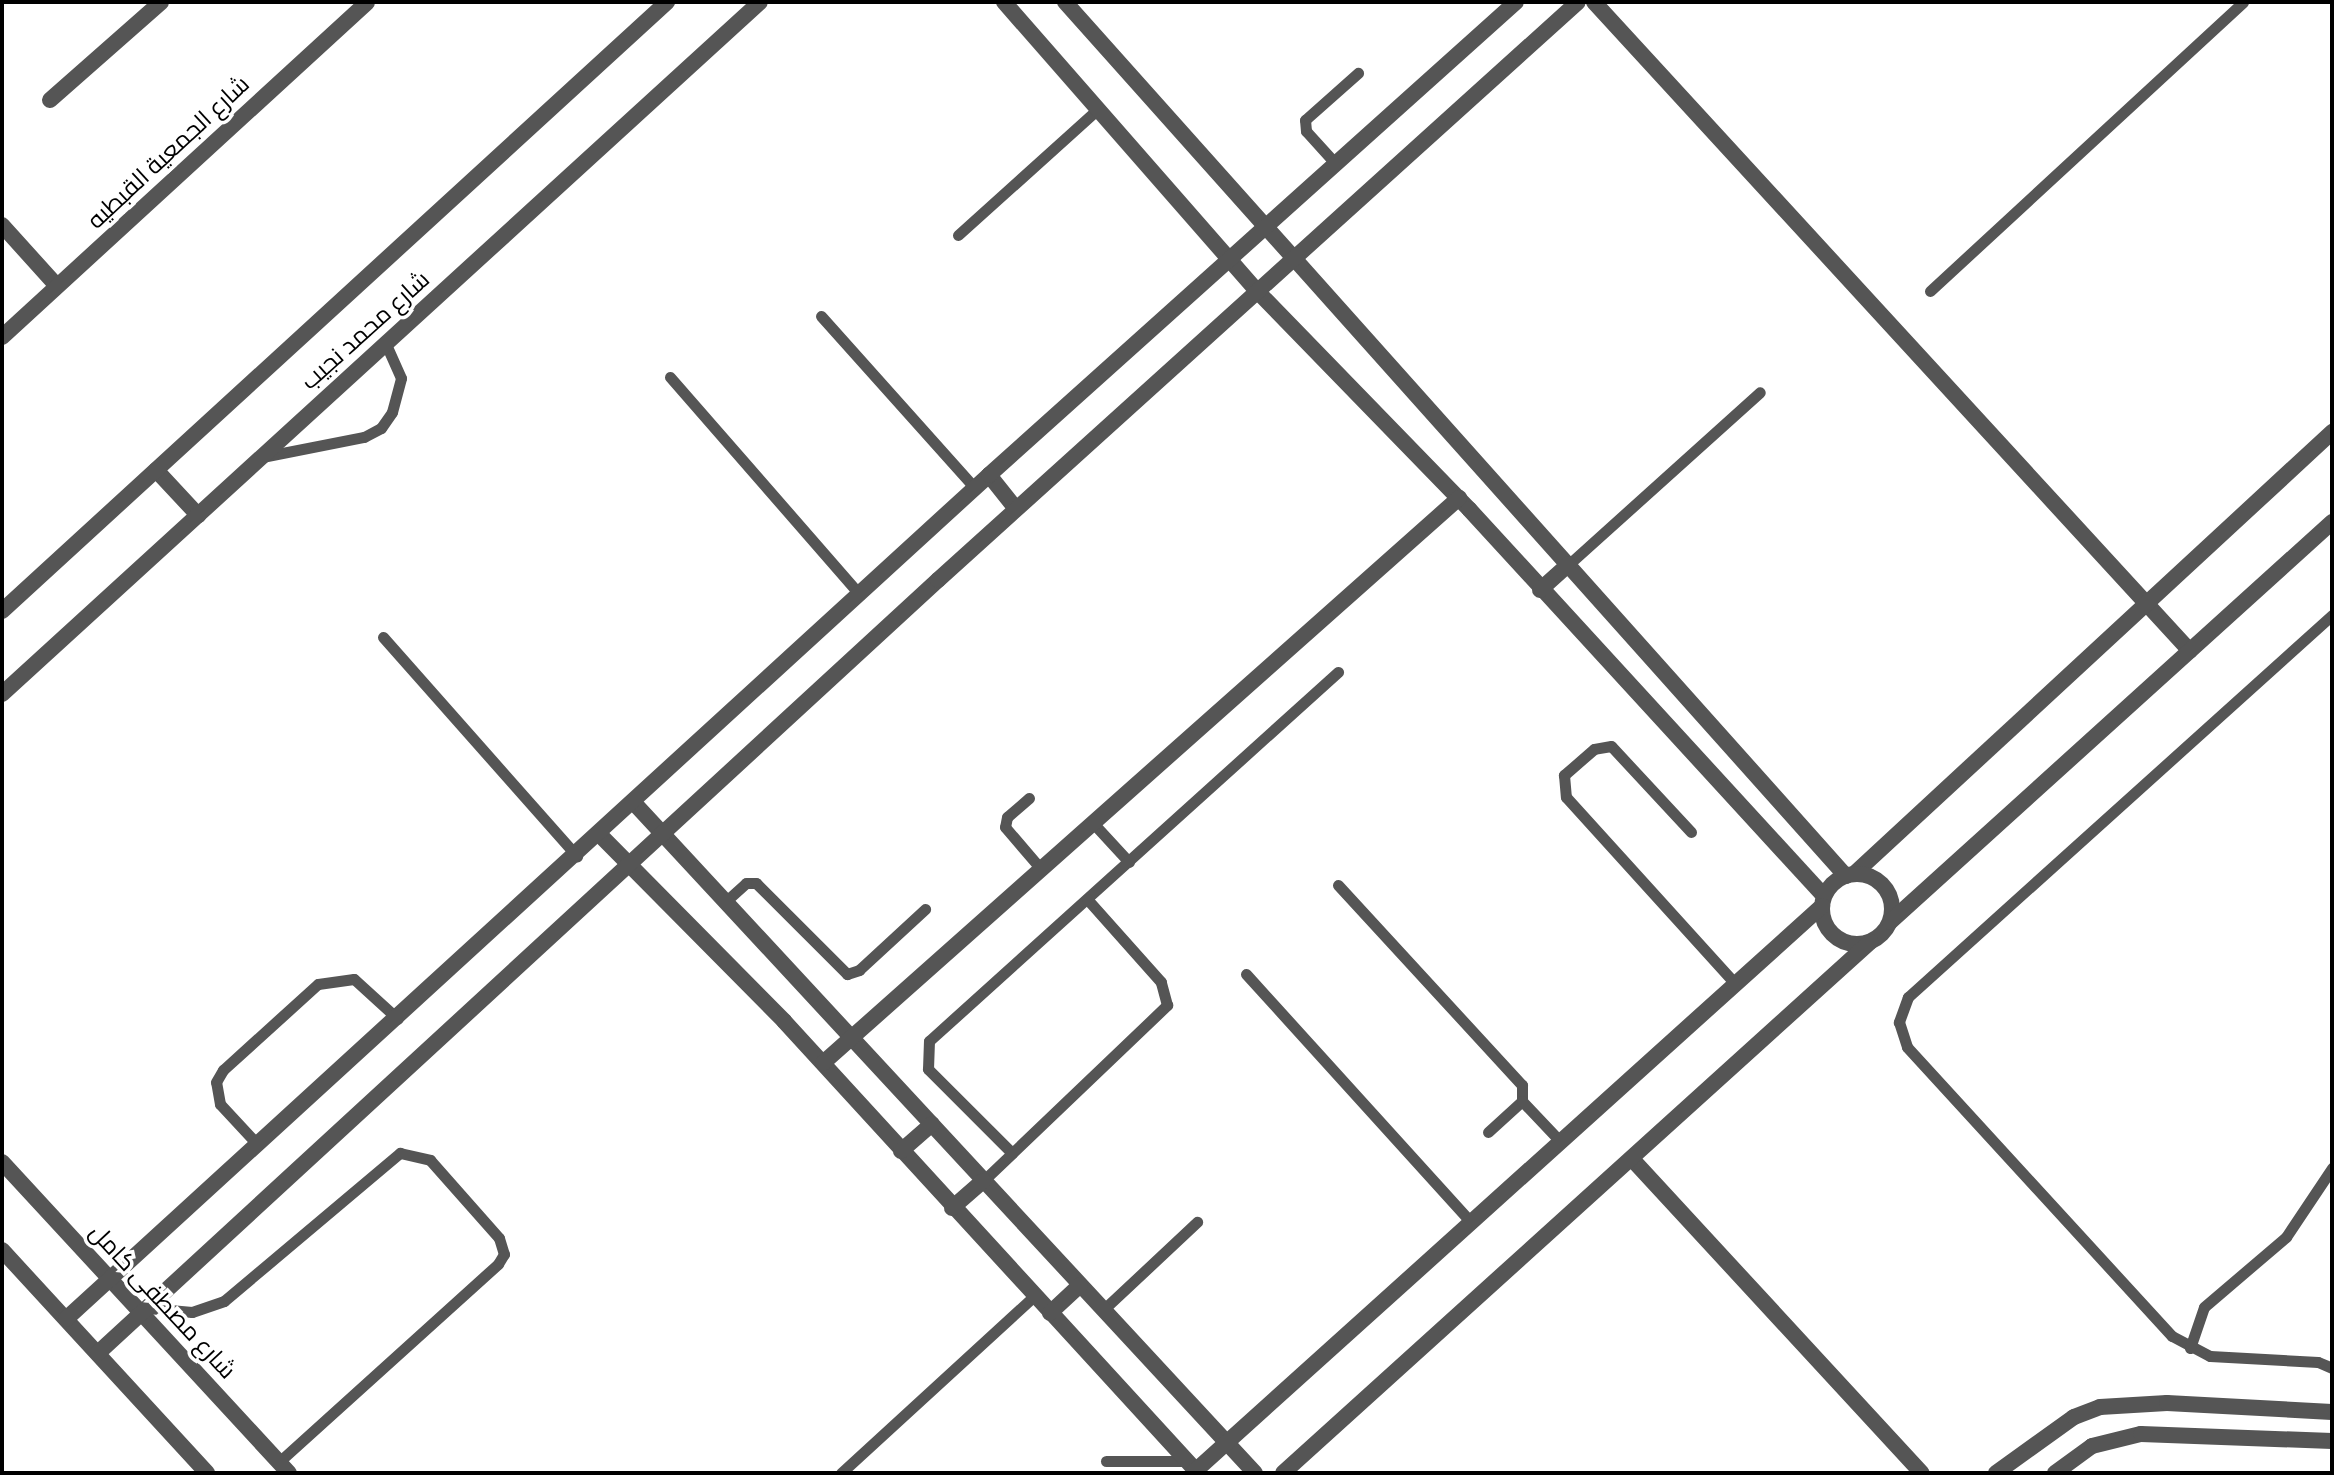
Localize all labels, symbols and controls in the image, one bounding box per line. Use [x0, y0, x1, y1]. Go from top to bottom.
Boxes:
street label: شارع الجمعية القبطيه [81, 70, 255, 234]
street label: شارع محمد نجيب [295, 265, 435, 395]
street label: شارع مصطفى كامل [84, 1218, 242, 1384]

